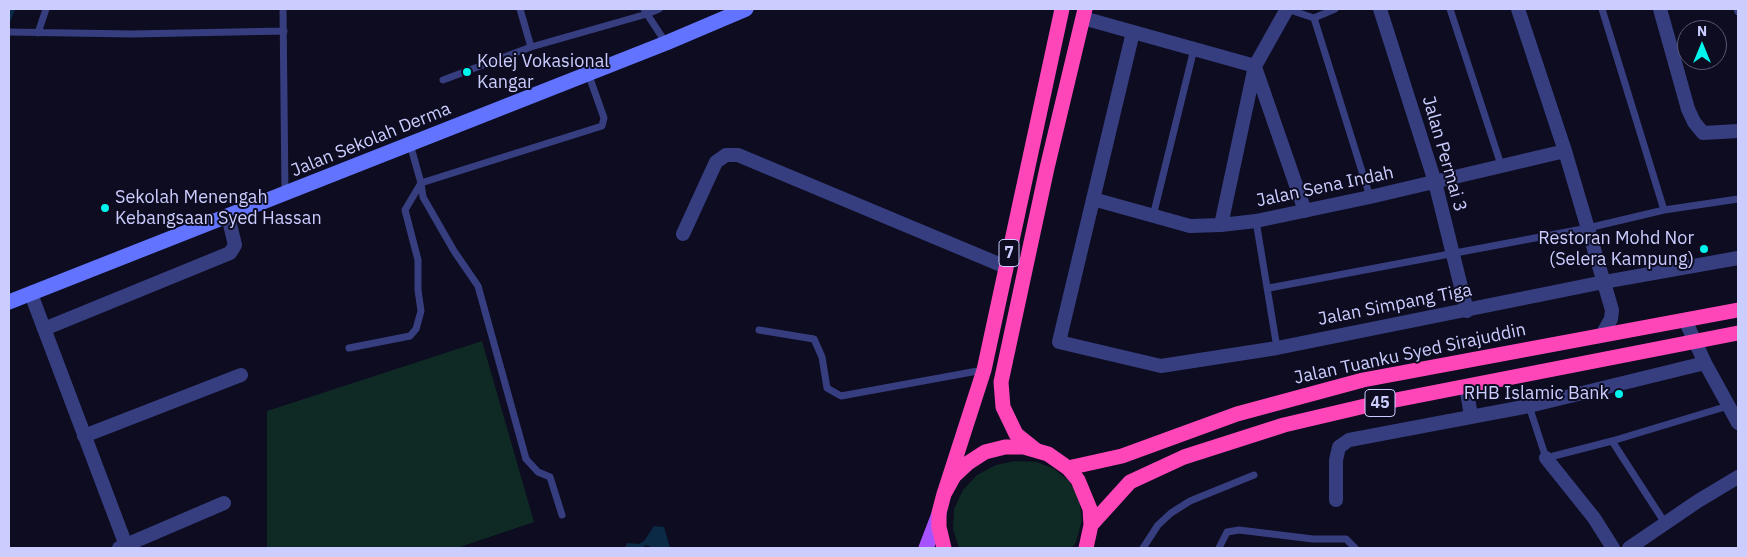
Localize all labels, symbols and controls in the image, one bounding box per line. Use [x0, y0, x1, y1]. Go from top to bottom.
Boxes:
north arrow [1677, 20, 1727, 70]
text: N [1697, 22, 1707, 40]
place label: Kolej Vokasional Kangar [477, 51, 609, 94]
marker: Kolej Vokasional Kangar [461, 66, 473, 78]
street label: Jalan Permai 3 [1417, 94, 1471, 214]
street label: Jalan Sekolah Derma [288, 98, 454, 182]
street label: Jalan Sena Indah [1254, 162, 1396, 212]
place label: Sekolah Menengah Kebangsaan Syed Hassan [115, 187, 322, 230]
marker: Sekolah Menengah Kebangsaan Syed Hassan [99, 202, 111, 214]
place label: Restoran Mohd Nor (Selera Kampung) [1538, 228, 1694, 270]
road number: 7 [999, 240, 1019, 266]
marker: Restoran Mohd Nor (Selera Kampung) [1698, 243, 1710, 255]
street label: Jalan Simpang Tiga [1316, 279, 1474, 331]
street label: Jalan Tuanku Syed Sirajuddin [1292, 319, 1528, 389]
place label: RHB Islamic Bank [1464, 383, 1609, 405]
marker: RHB Islamic Bank [1613, 388, 1625, 400]
road number: 45 [1365, 389, 1395, 416]

